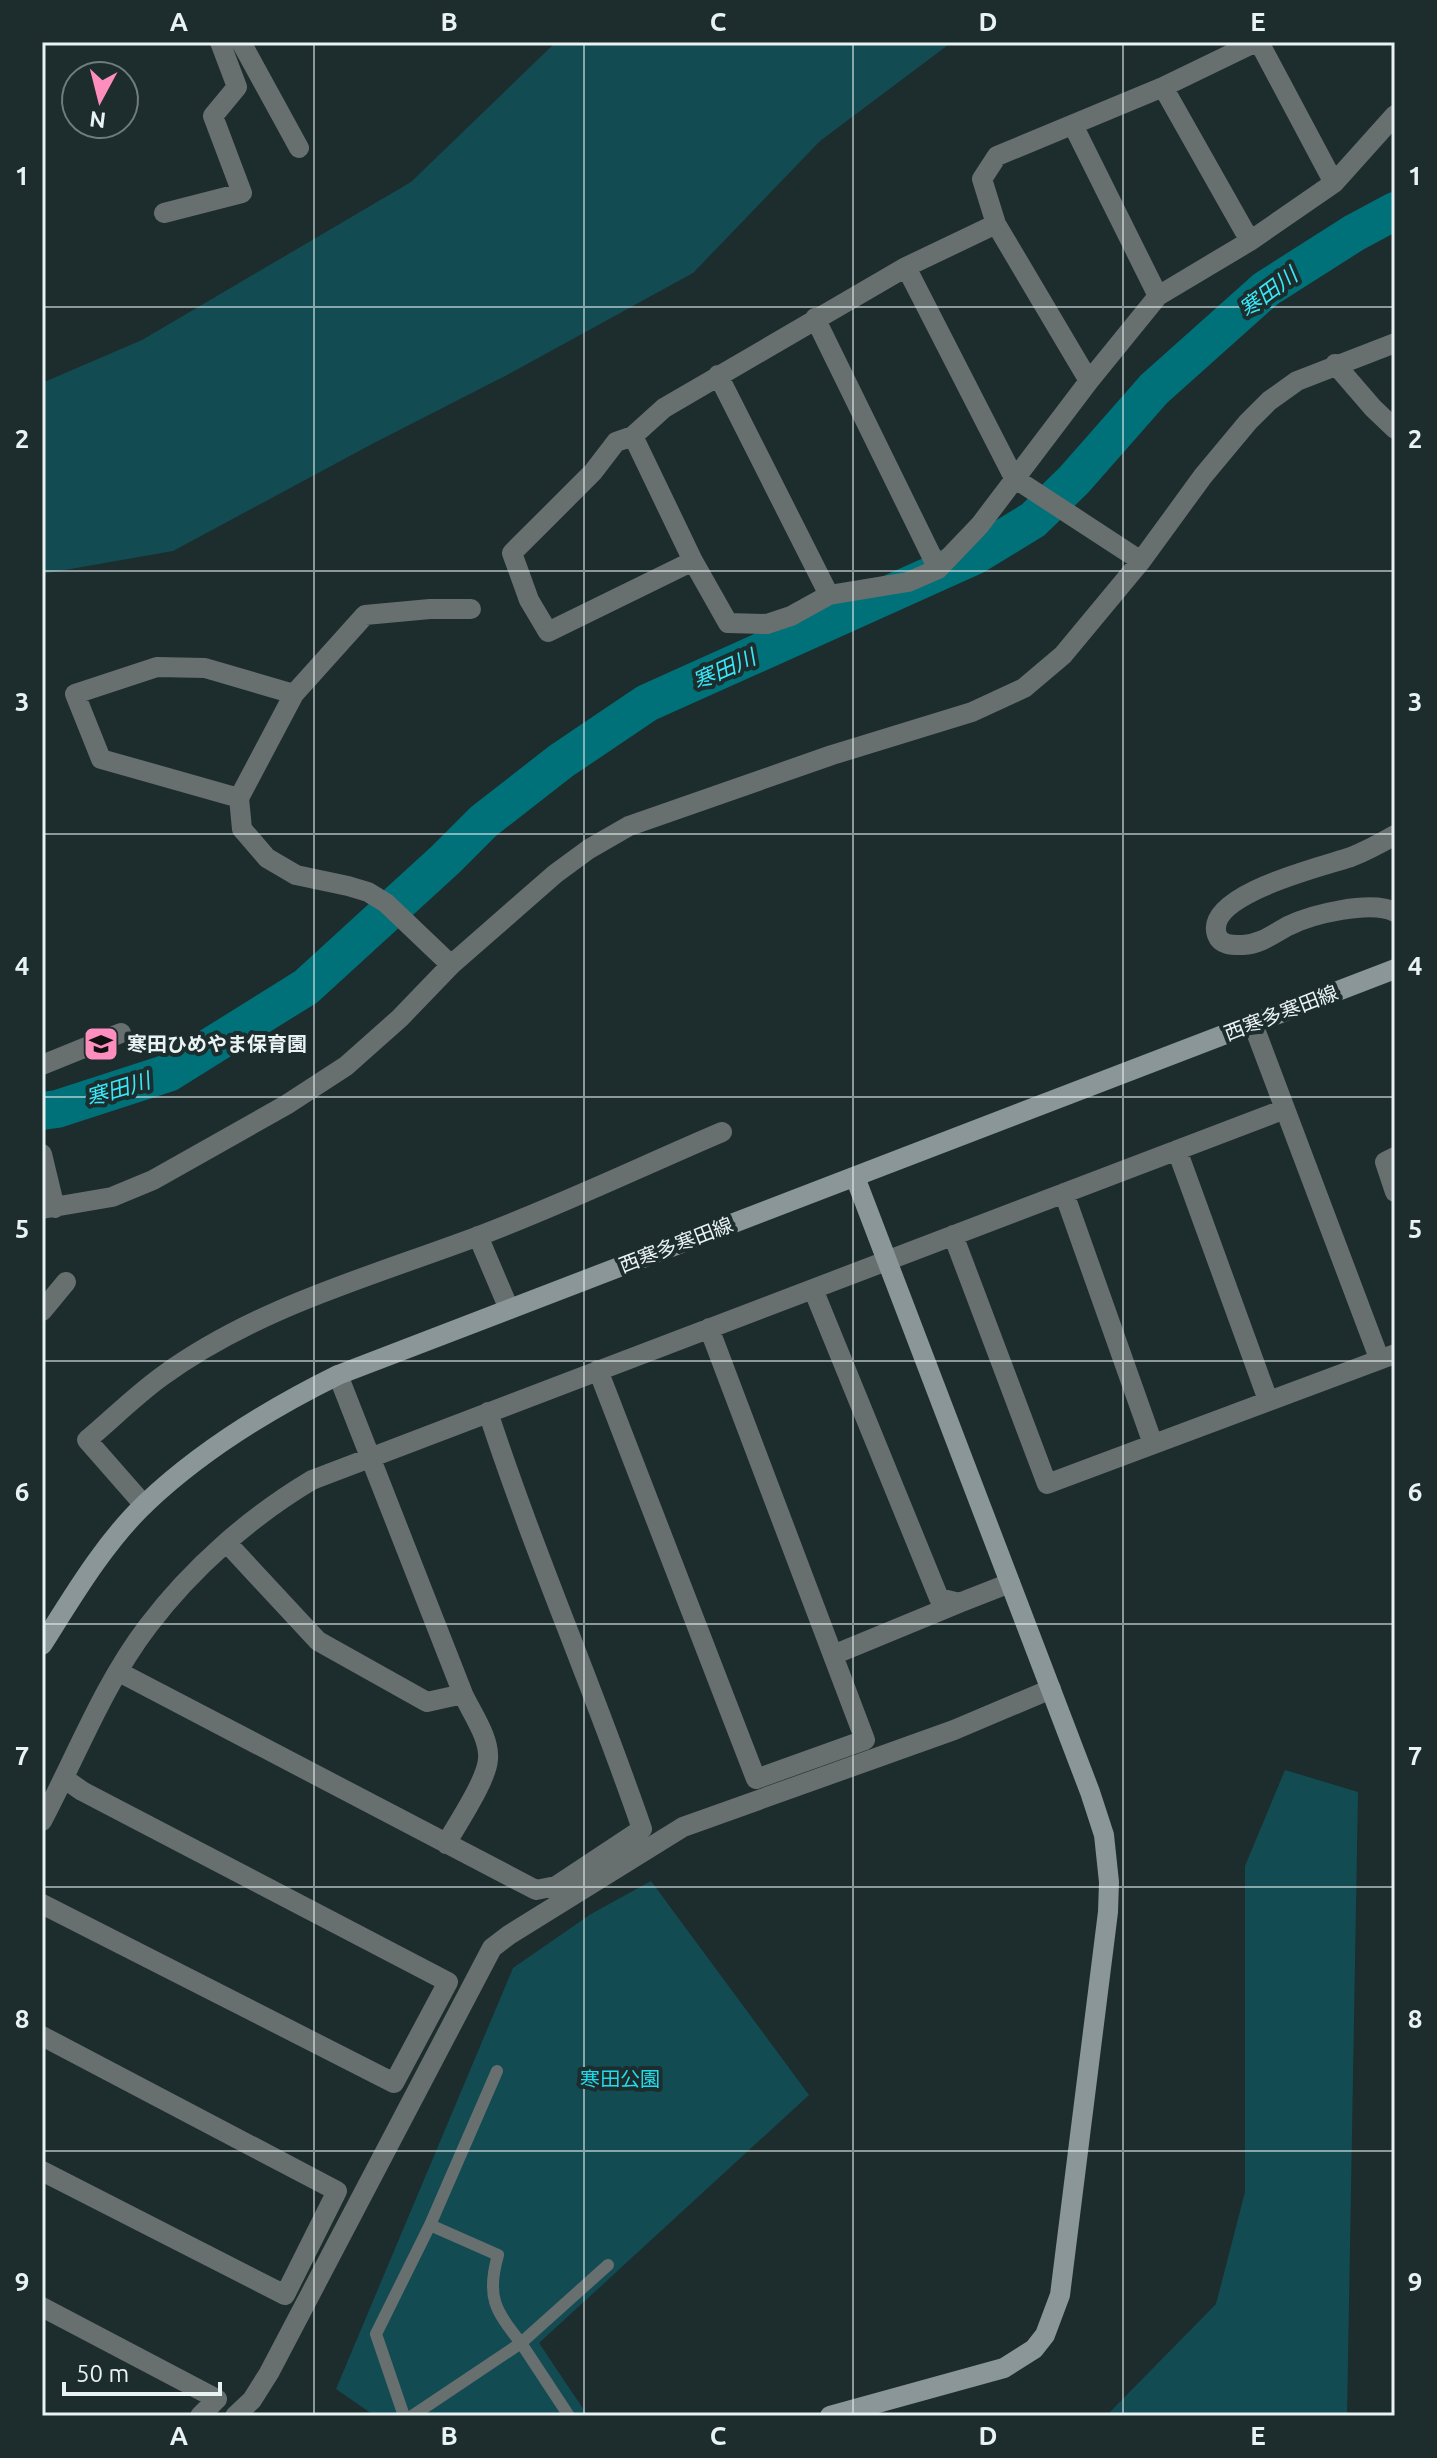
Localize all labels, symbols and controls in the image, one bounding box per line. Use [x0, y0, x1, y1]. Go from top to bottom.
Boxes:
text: A [170, 7, 189, 36]
text: B [440, 7, 458, 36]
text: C [710, 7, 727, 36]
text: D [979, 7, 997, 36]
text: E [1250, 7, 1266, 36]
north arrow [60, 60, 140, 140]
text: N [88, 107, 107, 134]
text: 1 [15, 161, 29, 190]
text: 1 [1408, 161, 1422, 190]
water label: 寒田川 [1234, 261, 1303, 321]
text: 2 [15, 424, 29, 453]
text: 2 [1408, 424, 1422, 453]
water label: 寒田川 [689, 643, 761, 693]
text: 3 [15, 687, 29, 716]
text: 3 [1408, 687, 1422, 716]
text: 4 [15, 951, 29, 980]
text: 4 [1408, 951, 1422, 980]
street label: 西寒多寒田線 [1221, 980, 1341, 1045]
school or university icon: 寒田ひめやま保育園 [82, 1025, 120, 1063]
place label: 寒田ひめやま保育園 [127, 1032, 307, 1055]
water label: 寒田川 [83, 1066, 155, 1110]
street label: 西寒多寒田線 [616, 1212, 736, 1277]
text: 5 [15, 1214, 29, 1243]
text: 5 [1408, 1214, 1422, 1243]
text: 6 [15, 1477, 29, 1506]
text: 6 [1408, 1477, 1422, 1506]
text: 7 [15, 1741, 29, 1770]
text: 7 [1408, 1741, 1422, 1770]
text: 8 [15, 2004, 29, 2033]
text: 8 [1408, 2004, 1422, 2033]
park label: 寒田公園 [580, 2067, 660, 2090]
text: 9 [15, 2267, 29, 2296]
text: 9 [1408, 2267, 1422, 2296]
scale bar [64, 2346, 220, 2396]
text: 50 m [76, 2360, 129, 2387]
text: A [170, 2421, 189, 2450]
text: B [440, 2421, 458, 2450]
text: C [710, 2421, 727, 2450]
text: D [979, 2421, 997, 2450]
text: E [1250, 2421, 1266, 2450]

